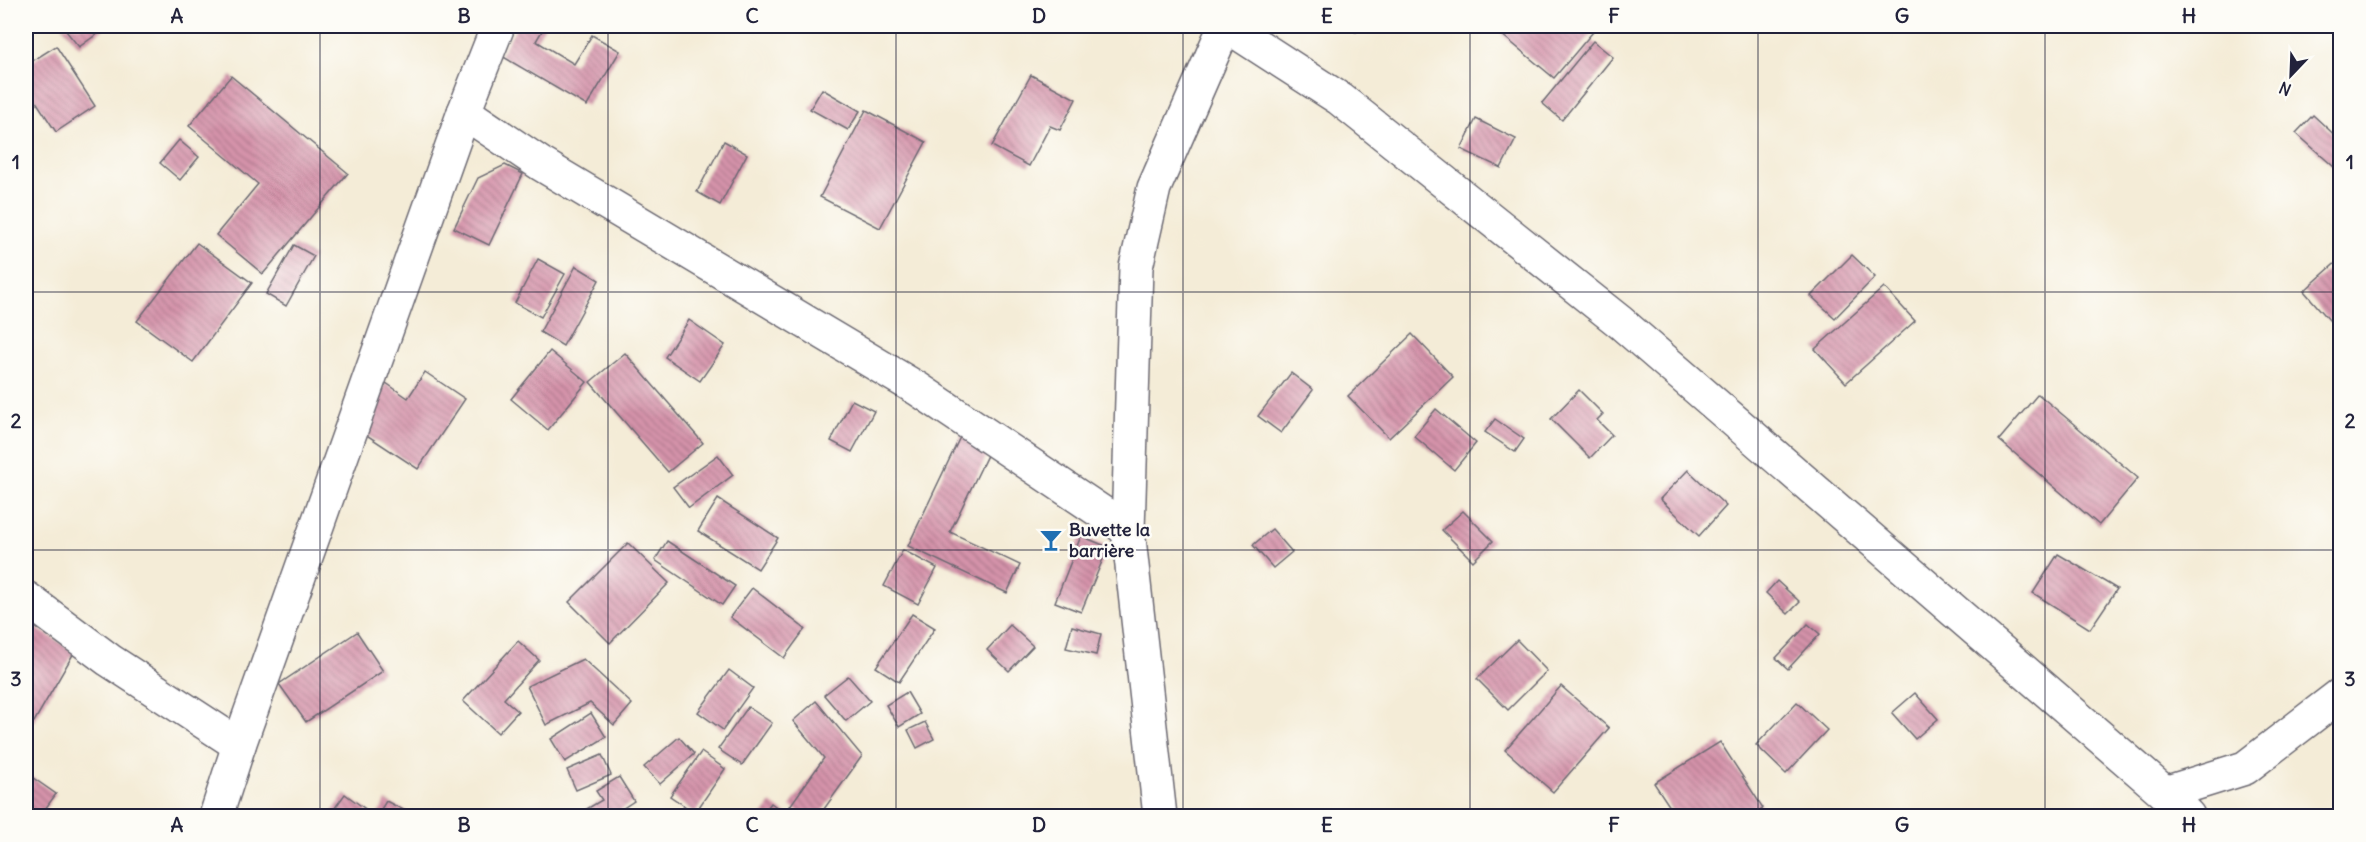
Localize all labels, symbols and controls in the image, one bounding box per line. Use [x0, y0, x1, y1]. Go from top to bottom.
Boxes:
text: A [171, 3, 184, 28]
text: B [457, 3, 471, 28]
text: C [745, 3, 759, 28]
text: D [1032, 3, 1046, 28]
text: E [1321, 3, 1333, 28]
text: F [1608, 3, 1620, 28]
text: G [1895, 3, 1909, 28]
text: H [2182, 3, 2196, 28]
north arrow [2261, 45, 2321, 105]
text: N [2276, 77, 2294, 100]
text: 1 [12, 149, 20, 174]
text: 1 [2346, 149, 2354, 174]
text: 2 [11, 408, 22, 433]
text: 2 [2345, 408, 2356, 433]
place label: Buvette la barrière [1069, 518, 1150, 562]
bar icon: Buvette la barrière [1038, 527, 1064, 553]
text: 3 [10, 666, 22, 691]
text: 3 [2344, 666, 2356, 691]
text: A [171, 812, 184, 837]
text: B [457, 812, 471, 837]
text: C [745, 812, 759, 837]
text: D [1032, 812, 1046, 837]
text: E [1321, 812, 1333, 837]
text: F [1608, 812, 1620, 837]
text: G [1895, 812, 1909, 837]
text: H [2182, 812, 2196, 837]

